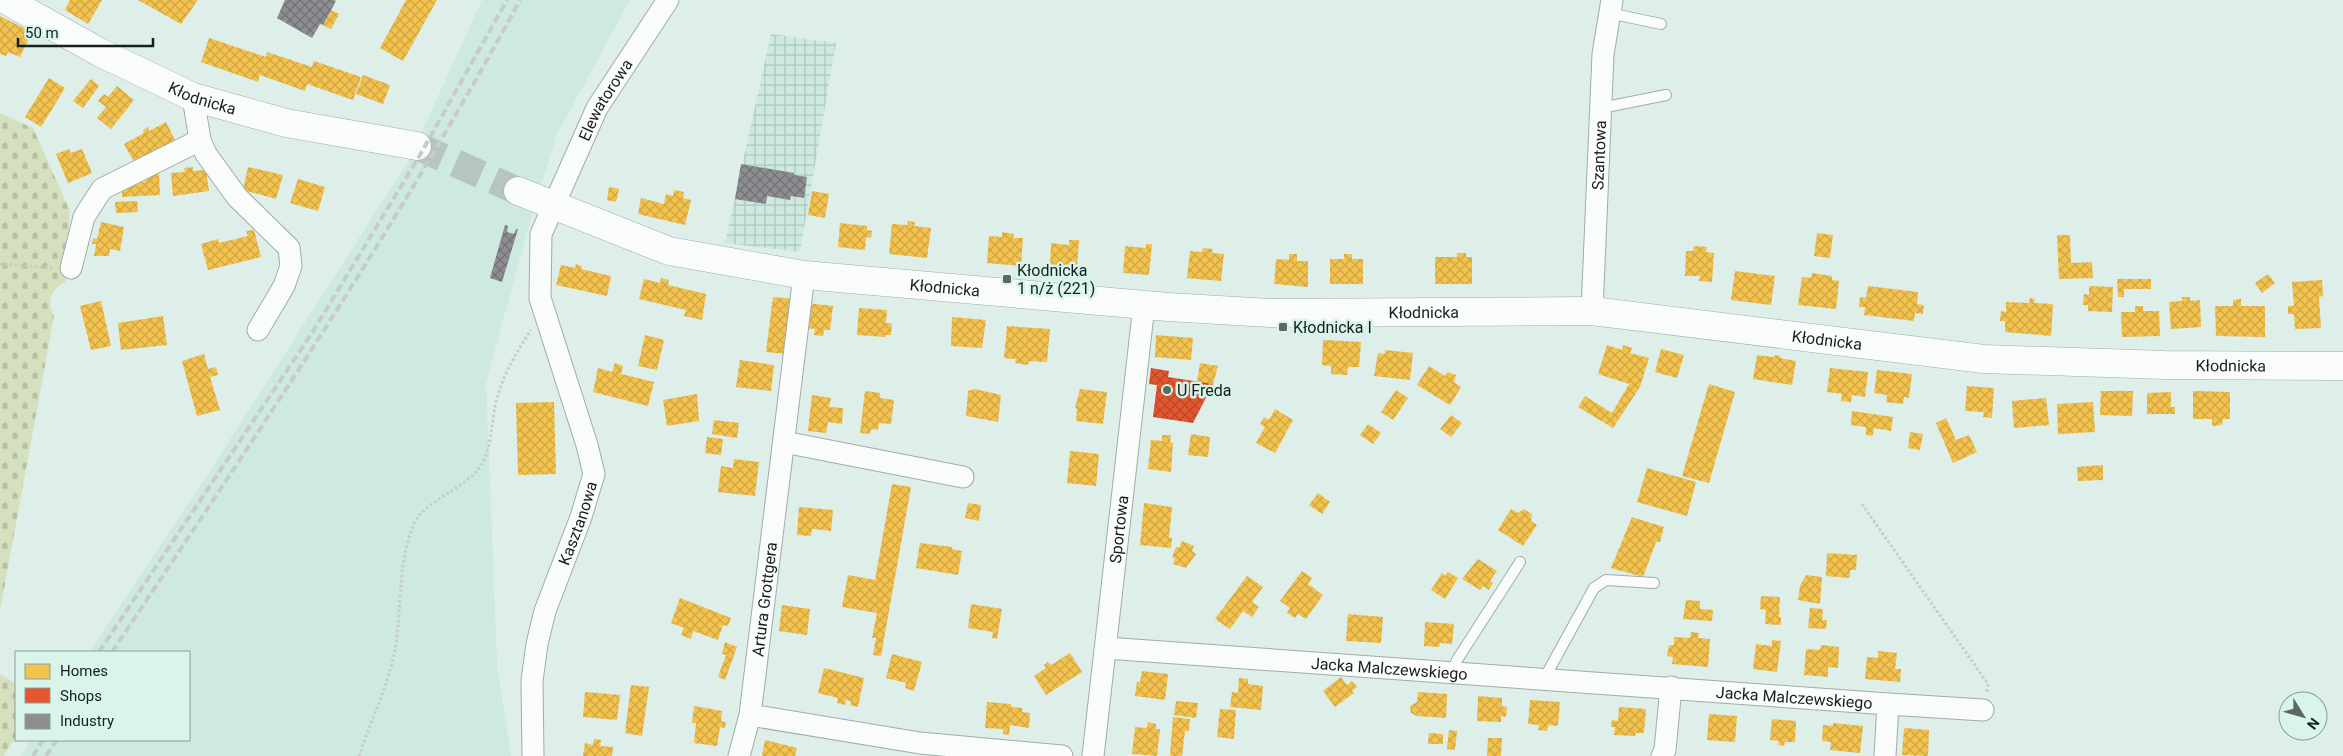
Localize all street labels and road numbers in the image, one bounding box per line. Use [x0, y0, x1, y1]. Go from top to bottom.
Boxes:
street label: Elewatorowa [575, 56, 637, 144]
street label: Kłodnicka [165, 78, 238, 119]
street label: Szantowa [1588, 120, 1610, 190]
street label: Kłodnicka [909, 275, 981, 300]
street label: Kłodnicka [1389, 303, 1459, 322]
street label: Kłodnicka [1791, 327, 1863, 354]
street label: Kłodnicka [2196, 356, 2266, 376]
street label: Kasztanowa [554, 479, 601, 568]
street label: Sportowa [1106, 494, 1132, 565]
street label: Artura Grottgera [748, 541, 781, 658]
street label: Jacka Malczewskiego [1310, 654, 1468, 684]
street label: Jacka Malczewskiego [1715, 683, 1873, 713]

